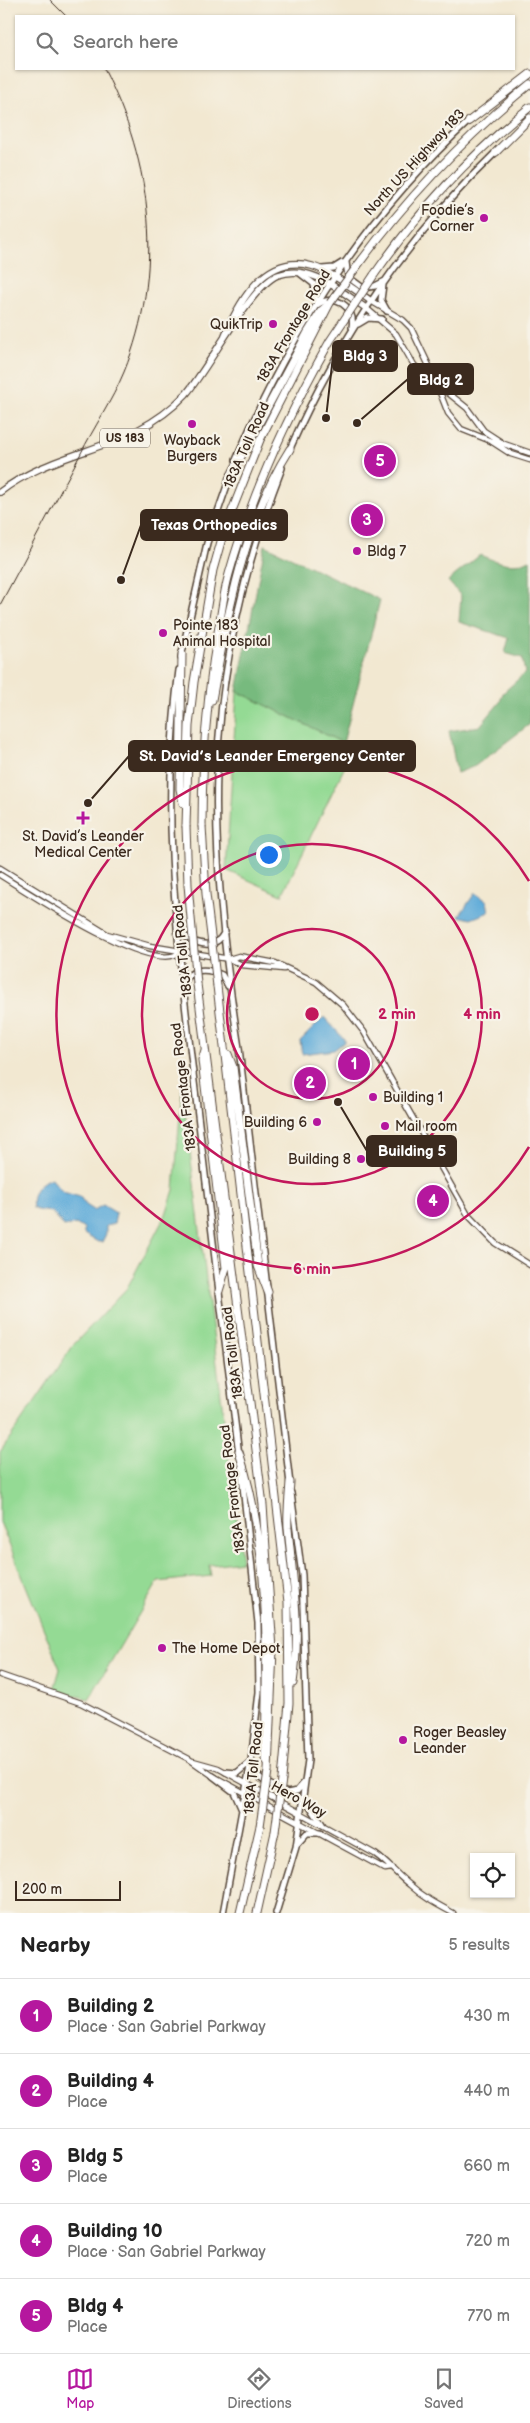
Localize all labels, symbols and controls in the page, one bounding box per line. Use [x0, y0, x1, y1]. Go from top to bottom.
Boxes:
search box [15, 15, 515, 70]
icon: search [33, 29, 61, 57]
text: Search here [73, 31, 178, 54]
street label: North US Highway 183 [360, 105, 468, 219]
place label: Foodie’s Corner [421, 202, 475, 235]
marker: Foodie’s Corner [478, 212, 490, 224]
street label: 183A Frontage Road [253, 266, 334, 386]
place label: QuikTrip [210, 316, 263, 333]
marker: QuikTrip [267, 318, 279, 330]
callout: Bldg 3 [333, 341, 397, 371]
text: Bldg 3 [343, 347, 387, 366]
callout: Bldg 2 [408, 364, 473, 394]
text: Bldg 2 [419, 371, 463, 390]
street label: 183A Toll Road [220, 399, 273, 491]
marker: Wayback Burgers [186, 418, 198, 430]
road number: US 183 [100, 428, 150, 448]
place label: Wayback Burgers [164, 432, 220, 465]
pin: 5 [364, 442, 396, 480]
pin: 3 [351, 501, 383, 539]
callout: Texas Orthopedics [141, 510, 287, 540]
text: Texas Orthopedics [151, 516, 277, 535]
place label: Bldg 7 [367, 543, 406, 560]
marker: Bldg 7 [351, 545, 363, 557]
place label: Pointe 183 Animal Hospital [173, 617, 271, 650]
marker: Pointe 183 Animal Hospital [157, 627, 169, 639]
callout: St. David’s Leander Emergency Center [129, 741, 415, 771]
text: St. David’s Leander Emergency Center [139, 747, 406, 766]
marker: St. David’s Leander Medical Center [76, 811, 90, 825]
place label: St. David’s Leander Medical Center [22, 828, 145, 861]
your location [256, 842, 282, 868]
street label: 183A Toll Road [169, 904, 196, 998]
centre of rings [303, 1005, 321, 1023]
text: 2 min [378, 1005, 416, 1024]
text: 4 min [463, 1005, 501, 1024]
street label: 183A Frontage Road [167, 1022, 200, 1152]
pin: 1 [338, 1045, 370, 1083]
pin: 2 [294, 1064, 326, 1102]
place label: Building 1 [383, 1089, 443, 1106]
marker: Building 1 [367, 1091, 379, 1103]
place label: Building 6 [244, 1114, 307, 1131]
marker: Building 6 [311, 1116, 323, 1128]
place label: Mail room [395, 1118, 457, 1135]
marker: Mail room [379, 1120, 391, 1132]
callout: Building 5 [367, 1136, 456, 1166]
text: Building 5 [378, 1142, 447, 1161]
place label: Building 8 [288, 1151, 351, 1168]
marker: Building 8 [355, 1153, 367, 1165]
pin: 4 [417, 1182, 449, 1220]
text: 6 min [293, 1260, 331, 1279]
street label: 183A Toll Road [218, 1306, 247, 1400]
street label: 183A Frontage Road [216, 1424, 249, 1554]
place label: The Home Depot [172, 1640, 281, 1657]
marker: The Home Depot [156, 1642, 168, 1654]
street label: 183A Toll Road [240, 1721, 267, 1815]
place label: Roger Beasley Leander [413, 1724, 507, 1757]
marker: Roger Beasley Leander [397, 1734, 409, 1746]
street label: Hero Way [268, 1777, 330, 1822]
map controls [470, 1853, 515, 1898]
button: locate [470, 1853, 515, 1898]
scale bar [15, 1878, 121, 1901]
text: 200 m [22, 1881, 62, 1898]
text: Nearby [20, 1933, 90, 1958]
text: 5 results [448, 1936, 510, 1955]
text: Building 2 [67, 1995, 154, 2018]
text: 1 [33, 2007, 39, 2026]
text: 430 m [463, 2007, 510, 2026]
text: Place · San Gabriel Parkway [67, 2018, 266, 2037]
text: Building 4 [67, 2070, 154, 2093]
text: 2 [31, 2082, 41, 2101]
text: 440 m [464, 2082, 510, 2101]
text: Place [67, 2093, 108, 2112]
text: Bldg 5 [67, 2145, 123, 2168]
text: 3 [31, 2157, 41, 2176]
text: 660 m [463, 2157, 510, 2176]
text: Place [67, 2168, 108, 2187]
text: Building 10 [67, 2220, 163, 2243]
text: 4 [31, 2232, 41, 2251]
text: 720 m [466, 2232, 510, 2251]
text: Place · San Gabriel Parkway [67, 2243, 266, 2262]
text: Bldg 4 [67, 2295, 123, 2318]
text: 5 [31, 2307, 41, 2326]
text: 770 m [467, 2307, 510, 2326]
text: Place [67, 2318, 108, 2337]
tab: Map [66, 2365, 95, 2412]
tab: Directions [227, 2365, 292, 2412]
tab: Saved [424, 2365, 464, 2412]

